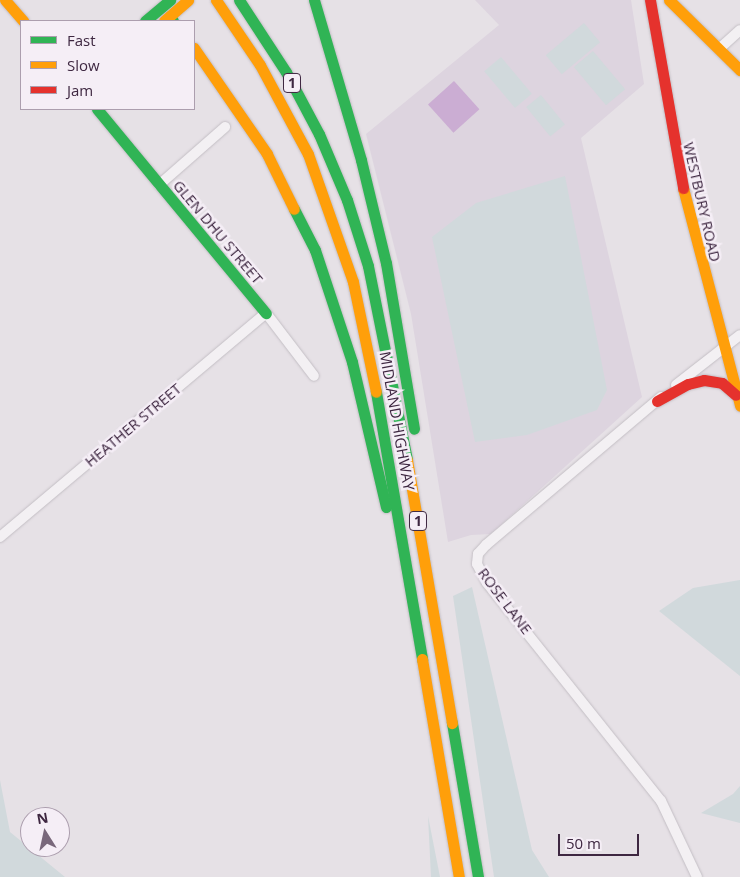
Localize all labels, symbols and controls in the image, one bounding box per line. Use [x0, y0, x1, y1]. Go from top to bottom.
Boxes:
legend [20, 20, 195, 110]
text: Fast [67, 30, 96, 50]
text: Slow [67, 55, 100, 75]
road number: 1 [282, 72, 302, 95]
text: Jam [67, 80, 93, 100]
street label: WESTBURY ROAD [679, 140, 725, 264]
street label: GLEN DHU STREET [169, 177, 267, 287]
street label: MIDLAND HIGHWAY [376, 350, 418, 492]
street label: HEATHER STREET [81, 379, 185, 471]
road number: 1 [408, 510, 428, 532]
street label: ROSE LANE [474, 564, 536, 638]
north arrow [20, 807, 70, 857]
text: N [35, 807, 50, 828]
scale bar [560, 824, 641, 856]
text: 50 m [566, 833, 601, 853]

